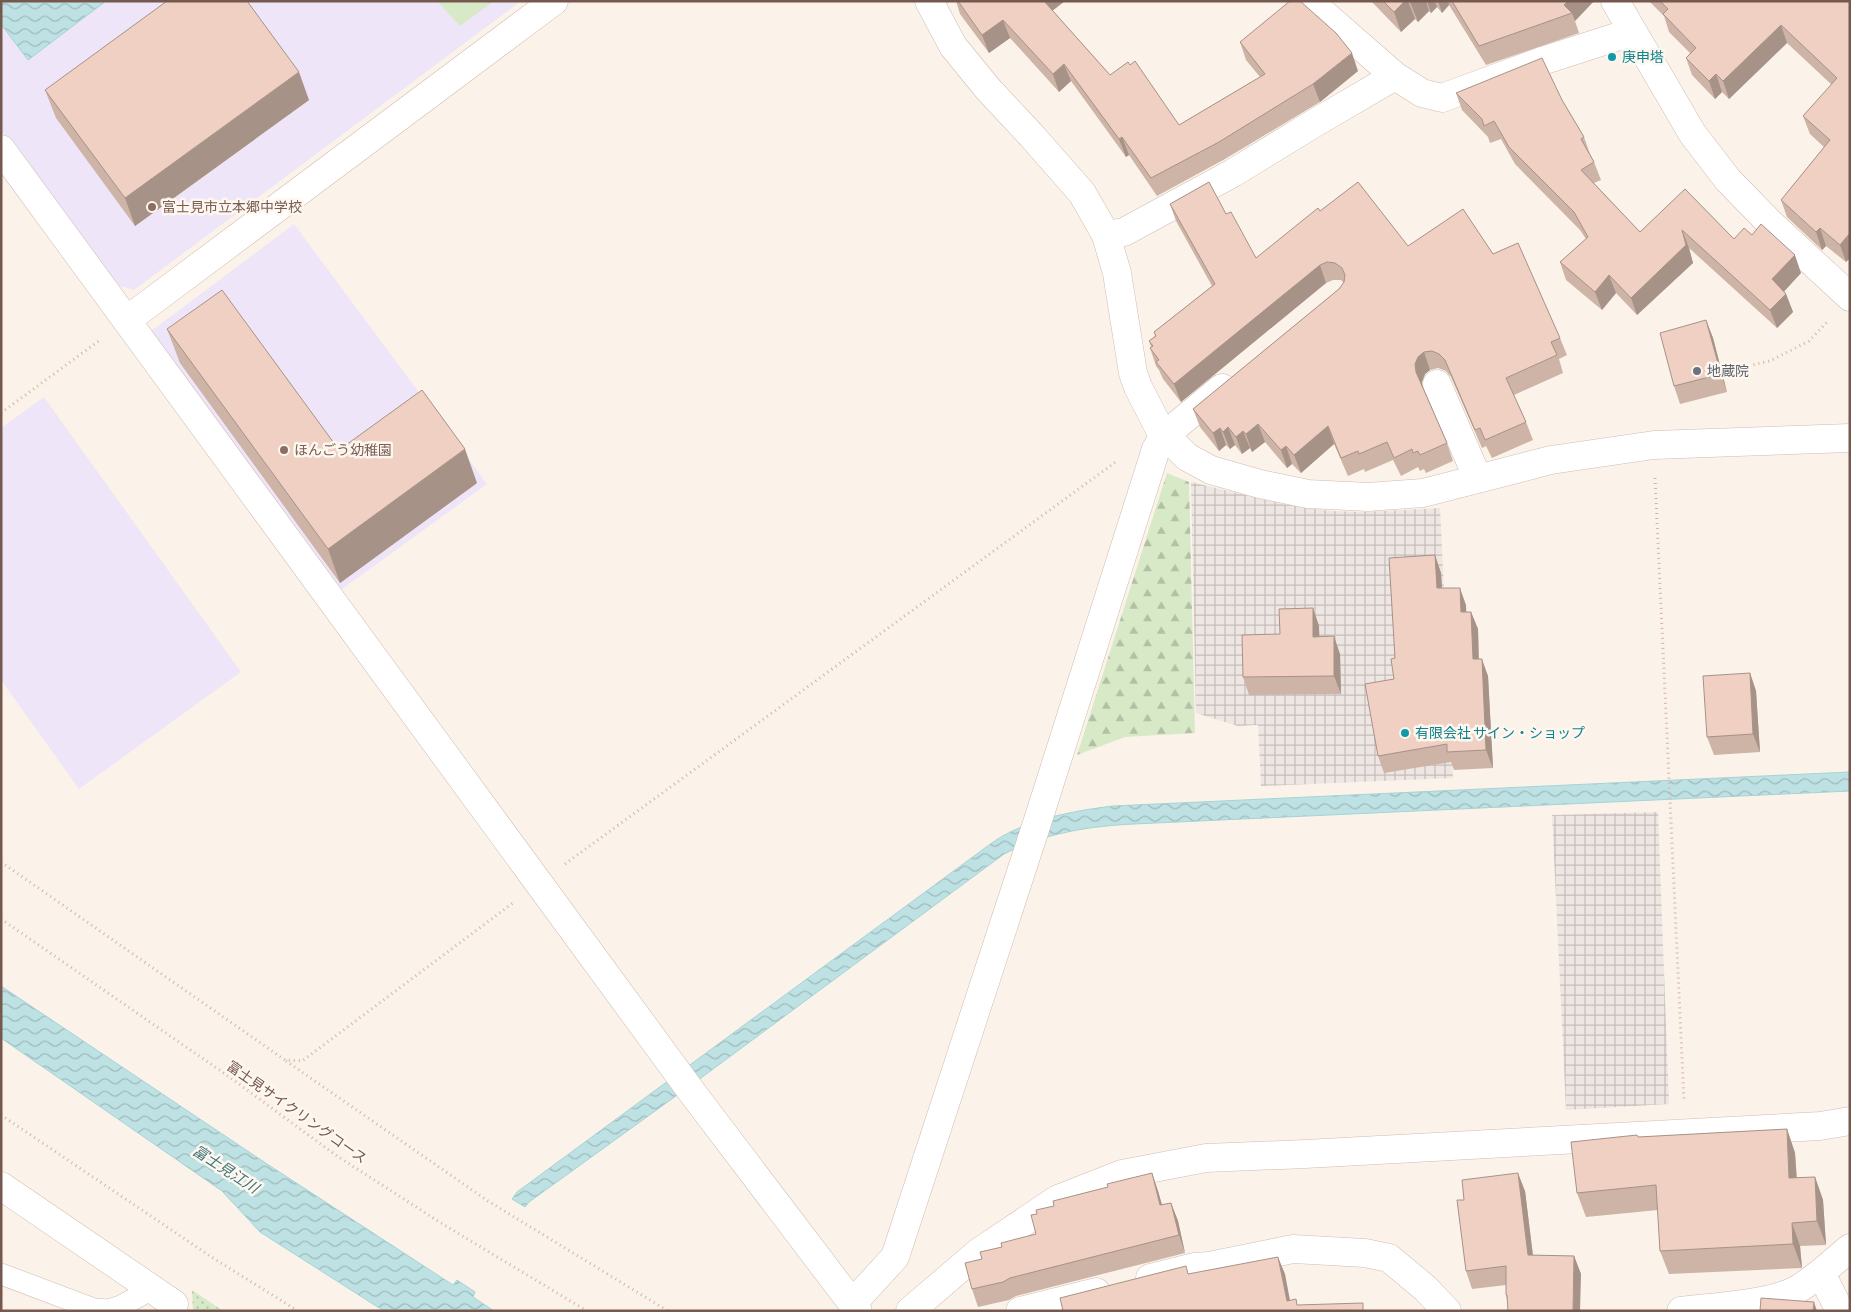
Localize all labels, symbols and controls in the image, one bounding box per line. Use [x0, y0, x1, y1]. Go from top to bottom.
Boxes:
place label: 庚申塔 [1622, 49, 1664, 65]
marker: 庚申塔 [1606, 51, 1618, 63]
place label: 富士見市立本郷中学校 [162, 199, 302, 215]
marker: 富士見市立本郷中学校 [146, 201, 158, 213]
place label: 地蔵院 [1707, 363, 1749, 379]
marker: 地蔵院 [1691, 365, 1703, 377]
place label: ほんごう幼稚園 [294, 442, 392, 458]
marker: ほんごう幼稚園 [278, 444, 290, 456]
place label: 有限会社 サイン・ショップ [1415, 725, 1585, 741]
marker: 有限会社 サイン・ショップ [1399, 727, 1411, 739]
street label: 富士見サイクリングコース [224, 1058, 370, 1166]
water label: 富士見江川 [190, 1141, 264, 1198]

